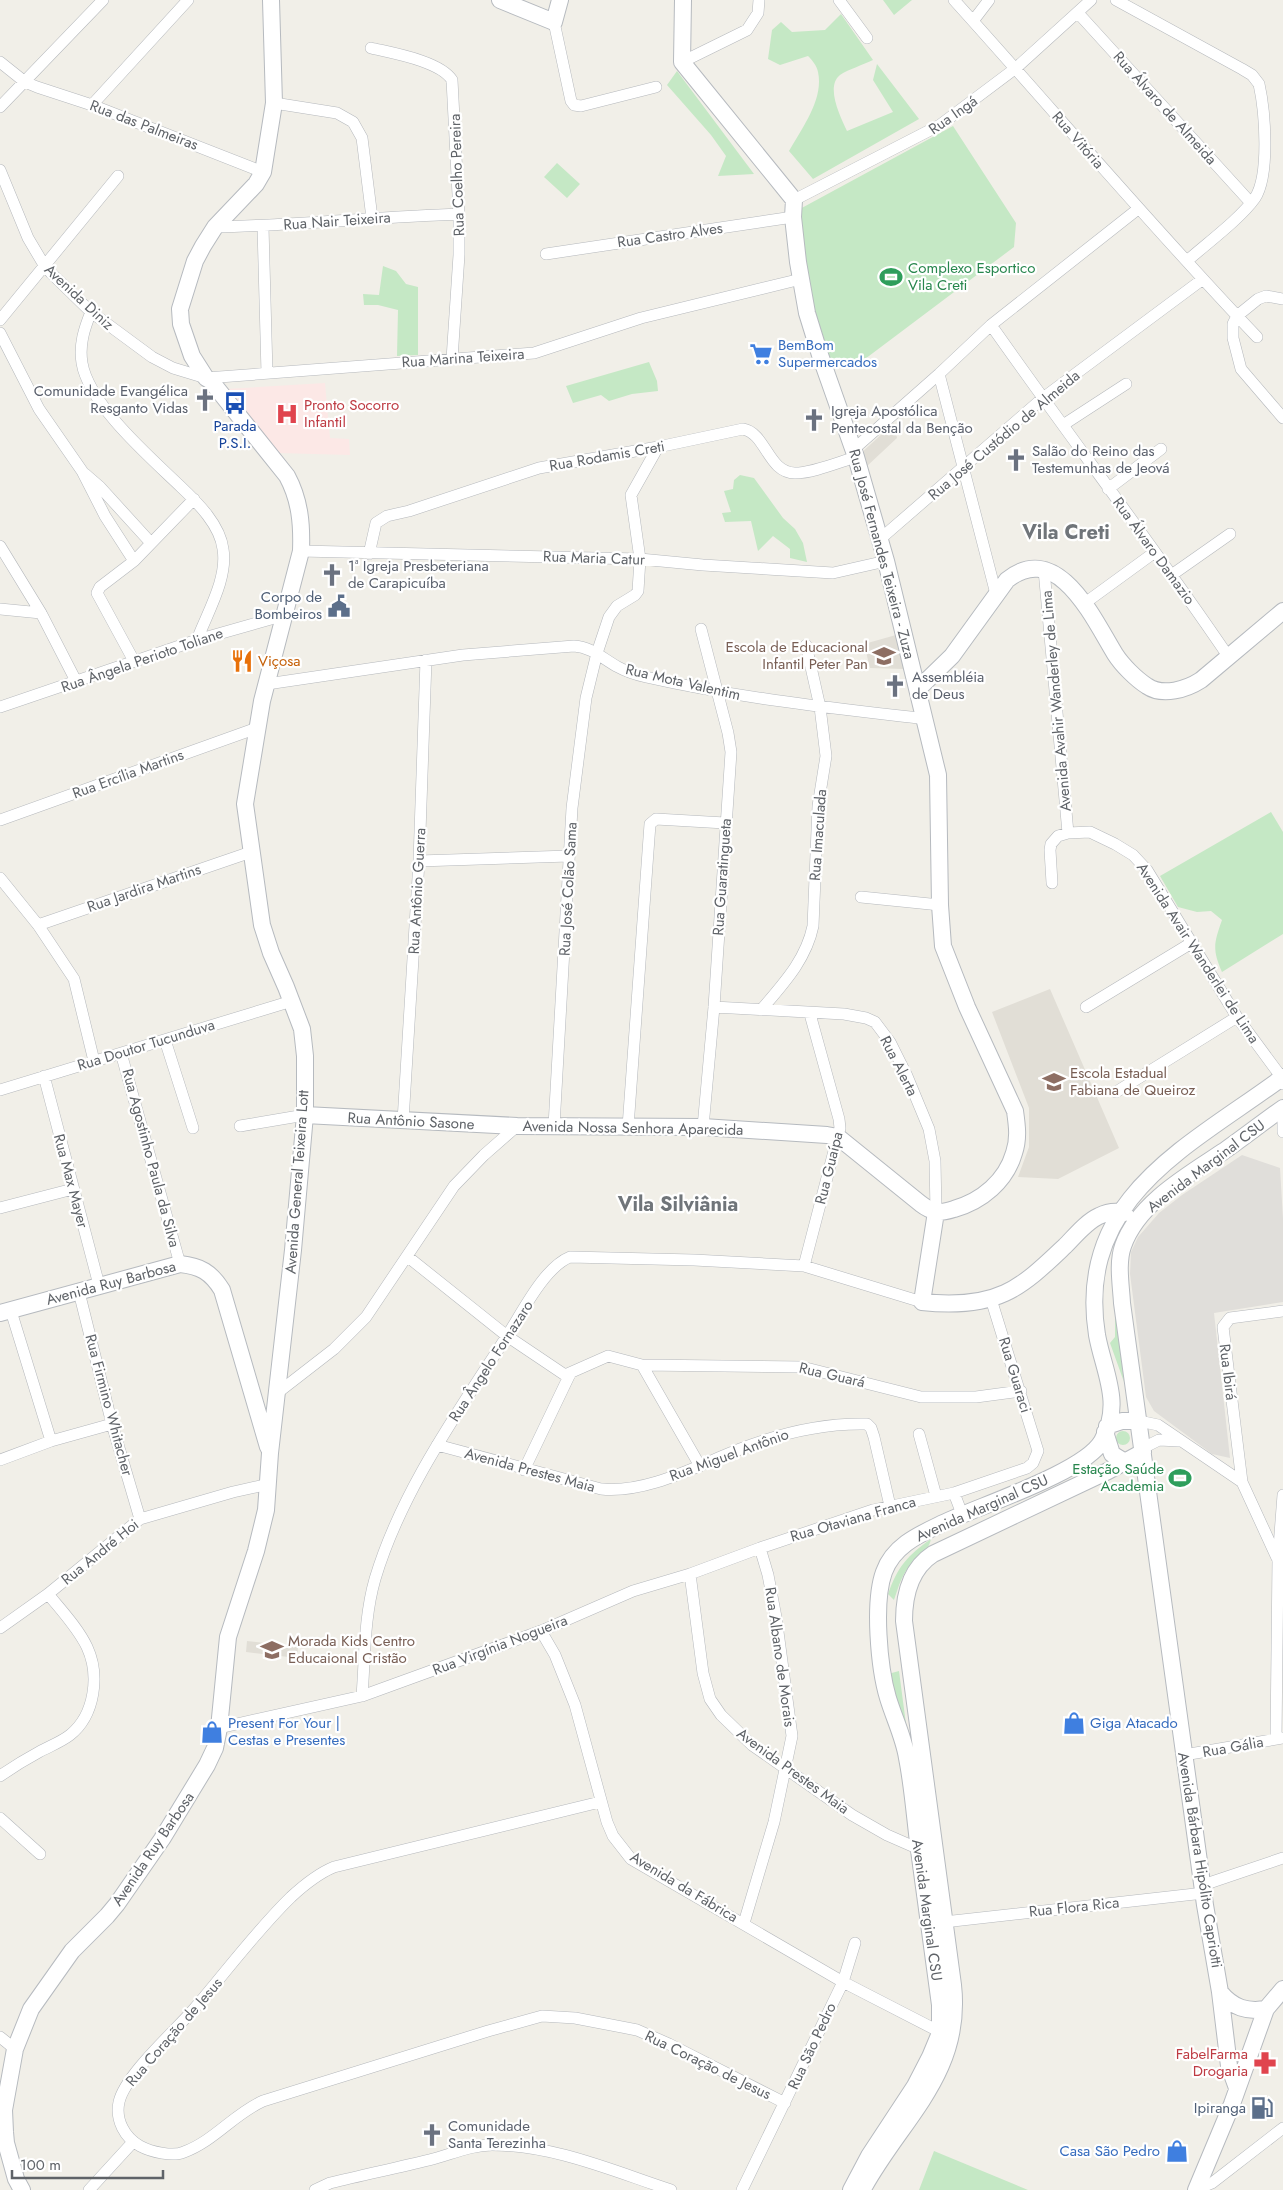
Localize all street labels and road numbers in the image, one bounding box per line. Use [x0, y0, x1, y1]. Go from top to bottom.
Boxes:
street label: Rua Álvaro de Almeida [1108, 46, 1222, 170]
street label: Rua Ingá [924, 90, 982, 140]
street label: Rua das Palmeiras [87, 94, 201, 156]
street label: Rua Vitória [1047, 106, 1109, 174]
street label: Rua Coelho Pereira [444, 113, 470, 237]
street label: Rua Nair Teixeira [283, 206, 391, 236]
street label: Rua Castro Alves [616, 217, 724, 253]
street label: Avenida Diniz [39, 259, 119, 335]
street label: Rua Marina Teixeira [401, 343, 525, 373]
street label: Rua José Custódio de Almeida [923, 365, 1085, 505]
street label: Rua Rodamis Creti [548, 435, 666, 477]
street label: Rua José Fernandes Teixeira - Zuza [843, 446, 921, 662]
street label: Rua Álvaro Damazio [1107, 493, 1201, 609]
street label: Rua Maria Catur [543, 545, 646, 571]
street label: Avenida Avahir Wanderley de Lima [1035, 589, 1077, 813]
street label: Rua Ângela Perioto Toliane [58, 622, 226, 698]
street label: Rua Mota Valentim [623, 658, 743, 706]
street label: Rua Ercília Martins [69, 744, 187, 804]
street label: Rua Imaculada [804, 788, 832, 882]
street label: Rua Guaratingueta [707, 818, 737, 936]
street label: Rua José Colão Sama [554, 821, 582, 957]
street label: Rua Antônio Guerra [403, 827, 431, 955]
street label: Rua Jardira Martins [84, 858, 204, 918]
street label: Avenida Avair Wanderlei de Lima [1131, 858, 1265, 1048]
street label: Rua Doutor Tucunduva [75, 1014, 217, 1076]
street label: Rua Alerta [874, 1032, 924, 1100]
street label: Rua Agostinho Paula da Silva [117, 1066, 185, 1250]
street label: Avenida General Teixeira Lott [280, 1089, 314, 1275]
street label: Rua Antônio Sasone [347, 1107, 475, 1135]
street label: Avenida Marginal CSU [1142, 1114, 1270, 1218]
street label: Avenida Nossa Senhora Aparecida [522, 1115, 744, 1141]
street label: Rua Guaípa [809, 1129, 849, 1207]
street label: Rua Max Mayer [48, 1131, 94, 1231]
street label: Avenida Ruy Barbosa [44, 1255, 178, 1311]
street label: Rua Ângelo Fornazaro [443, 1296, 539, 1426]
street label: Rua Firmino Whitacher [79, 1332, 139, 1479]
street label: Rua Guaraci [993, 1334, 1037, 1416]
street label: Rua Ibirá [1214, 1343, 1242, 1401]
street label: Rua Guará [797, 1357, 867, 1393]
street label: Rua Miguel Antônio [666, 1423, 792, 1487]
street label: Avenida Prestes Maia [462, 1442, 598, 1498]
street label: Avenida Marginal CSU [912, 1469, 1052, 1547]
street label: Rua Otaviana Franca [788, 1491, 918, 1547]
street label: Rua André Hoi [56, 1514, 144, 1590]
street label: Rua Albano de Morais [759, 1586, 801, 1728]
street label: Rua Virgínia Nogueira [429, 1609, 571, 1681]
street label: Avenida Prestes Maia [732, 1723, 854, 1819]
street label: Rua Gália [1201, 1731, 1265, 1763]
street label: Avenida Bárbara Hipólito Capriotti [1172, 1751, 1228, 1969]
street label: Avenida Ruy Barbosa [107, 1788, 199, 1910]
street label: Avenida Marginal CSU [906, 1838, 948, 1982]
street label: Avenida da Fábrica [626, 1846, 742, 1928]
street label: Rua Flora Rica [1028, 1891, 1120, 1923]
street label: Rua Coração de Jesus [120, 1973, 228, 2091]
street label: Rua São Pedro [782, 1999, 842, 2093]
street label: Rua Coração de Jesus [641, 2025, 775, 2105]

